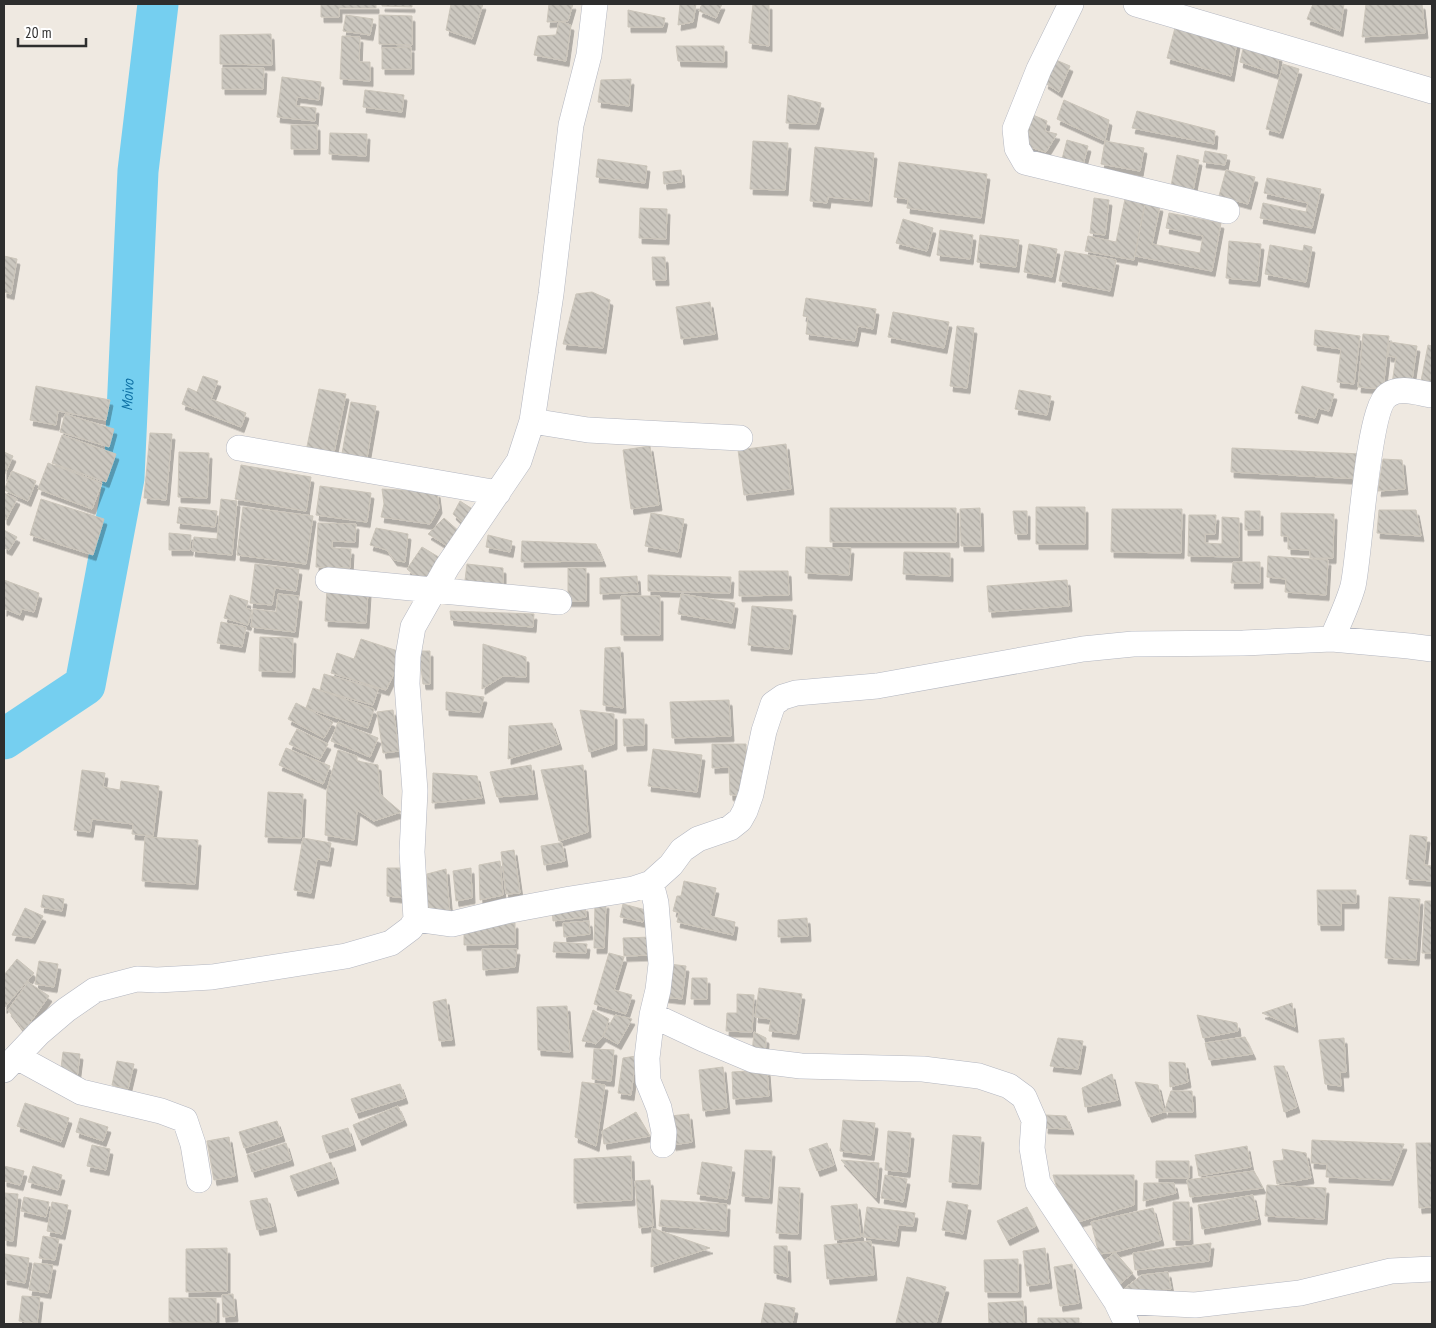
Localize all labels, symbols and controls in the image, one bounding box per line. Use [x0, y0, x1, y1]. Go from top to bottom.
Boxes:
scale bar [18, 15, 85, 47]
text: 20 m [25, 23, 51, 42]
water label: Moivo [117, 377, 138, 411]

